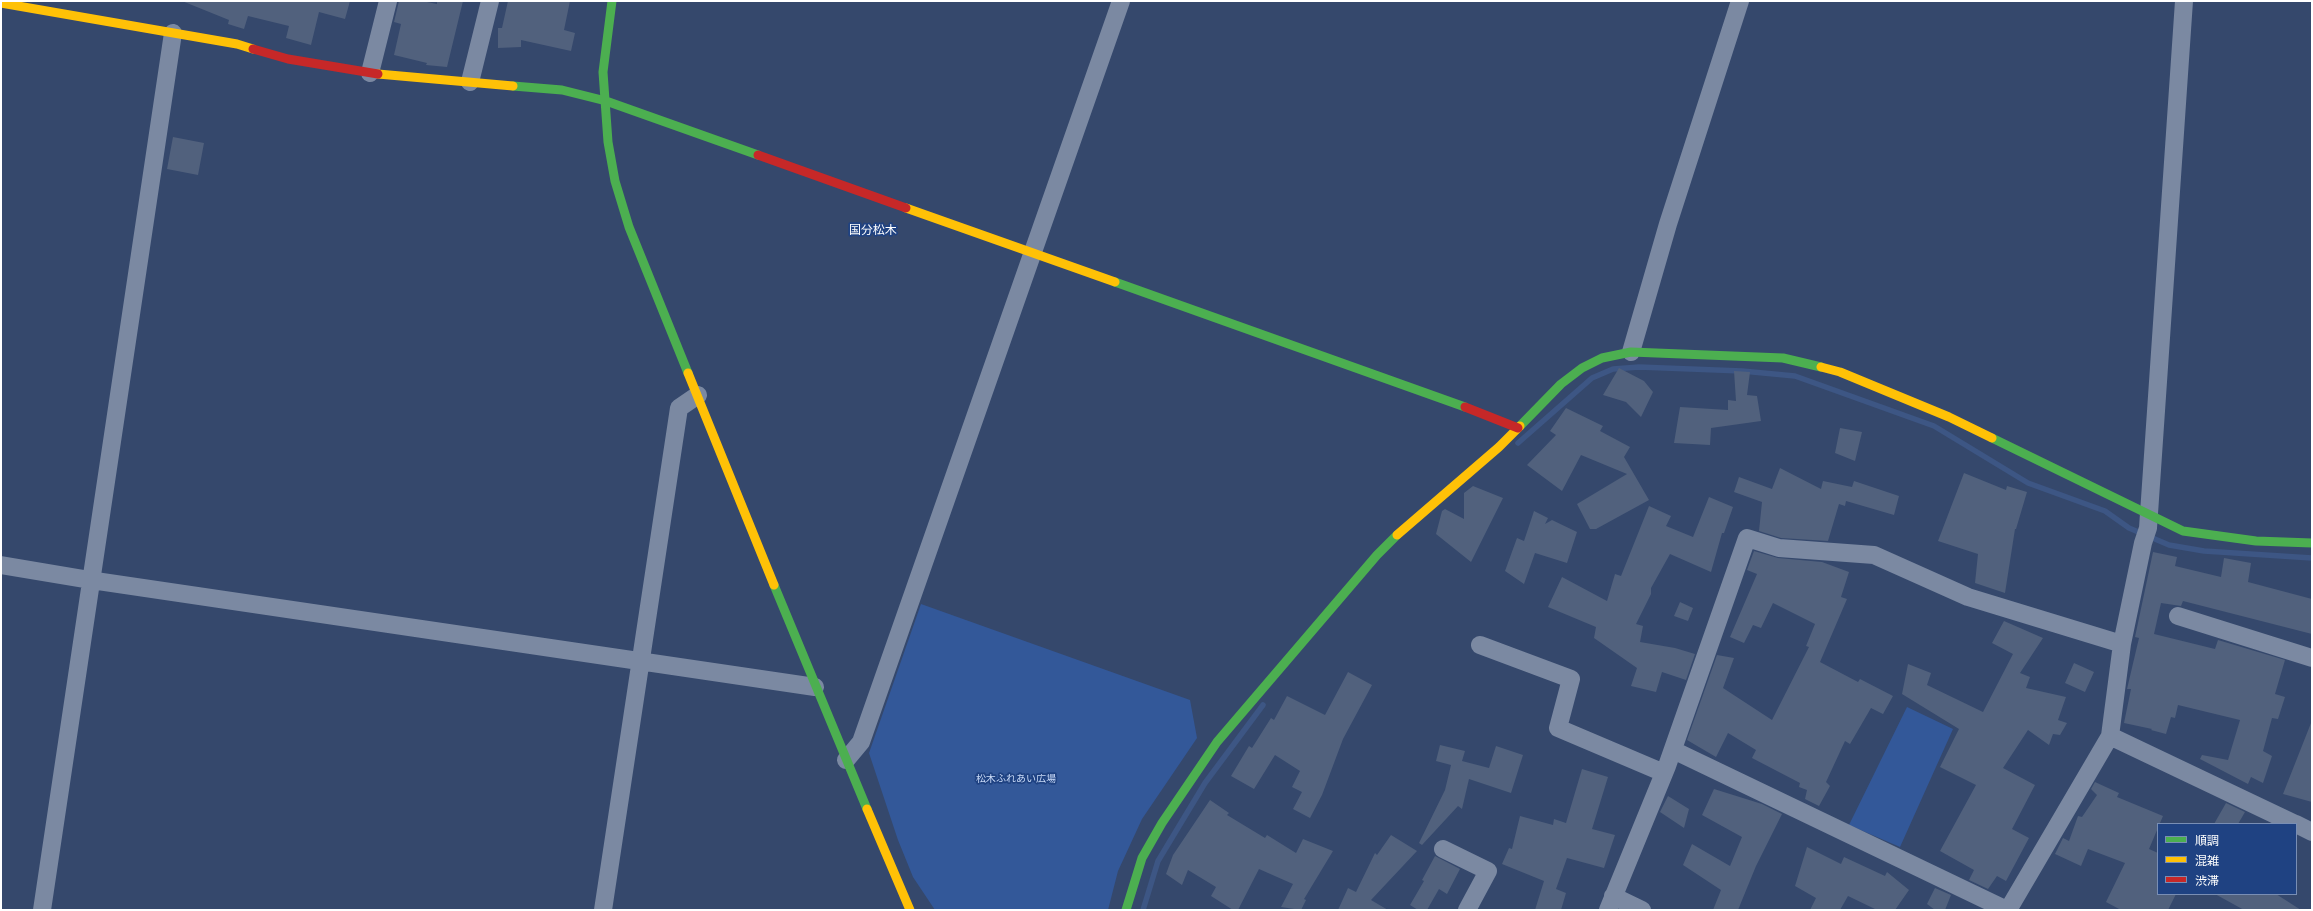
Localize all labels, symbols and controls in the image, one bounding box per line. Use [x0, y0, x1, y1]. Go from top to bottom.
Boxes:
district label: 国分松木 [849, 223, 897, 237]
park label: 松木ふれあい広場 [976, 773, 1056, 785]
legend [2157, 823, 2297, 895]
text: 順調 [2195, 834, 2219, 848]
text: 混雑 [2195, 854, 2219, 868]
text: 渋滞 [2195, 874, 2219, 888]

